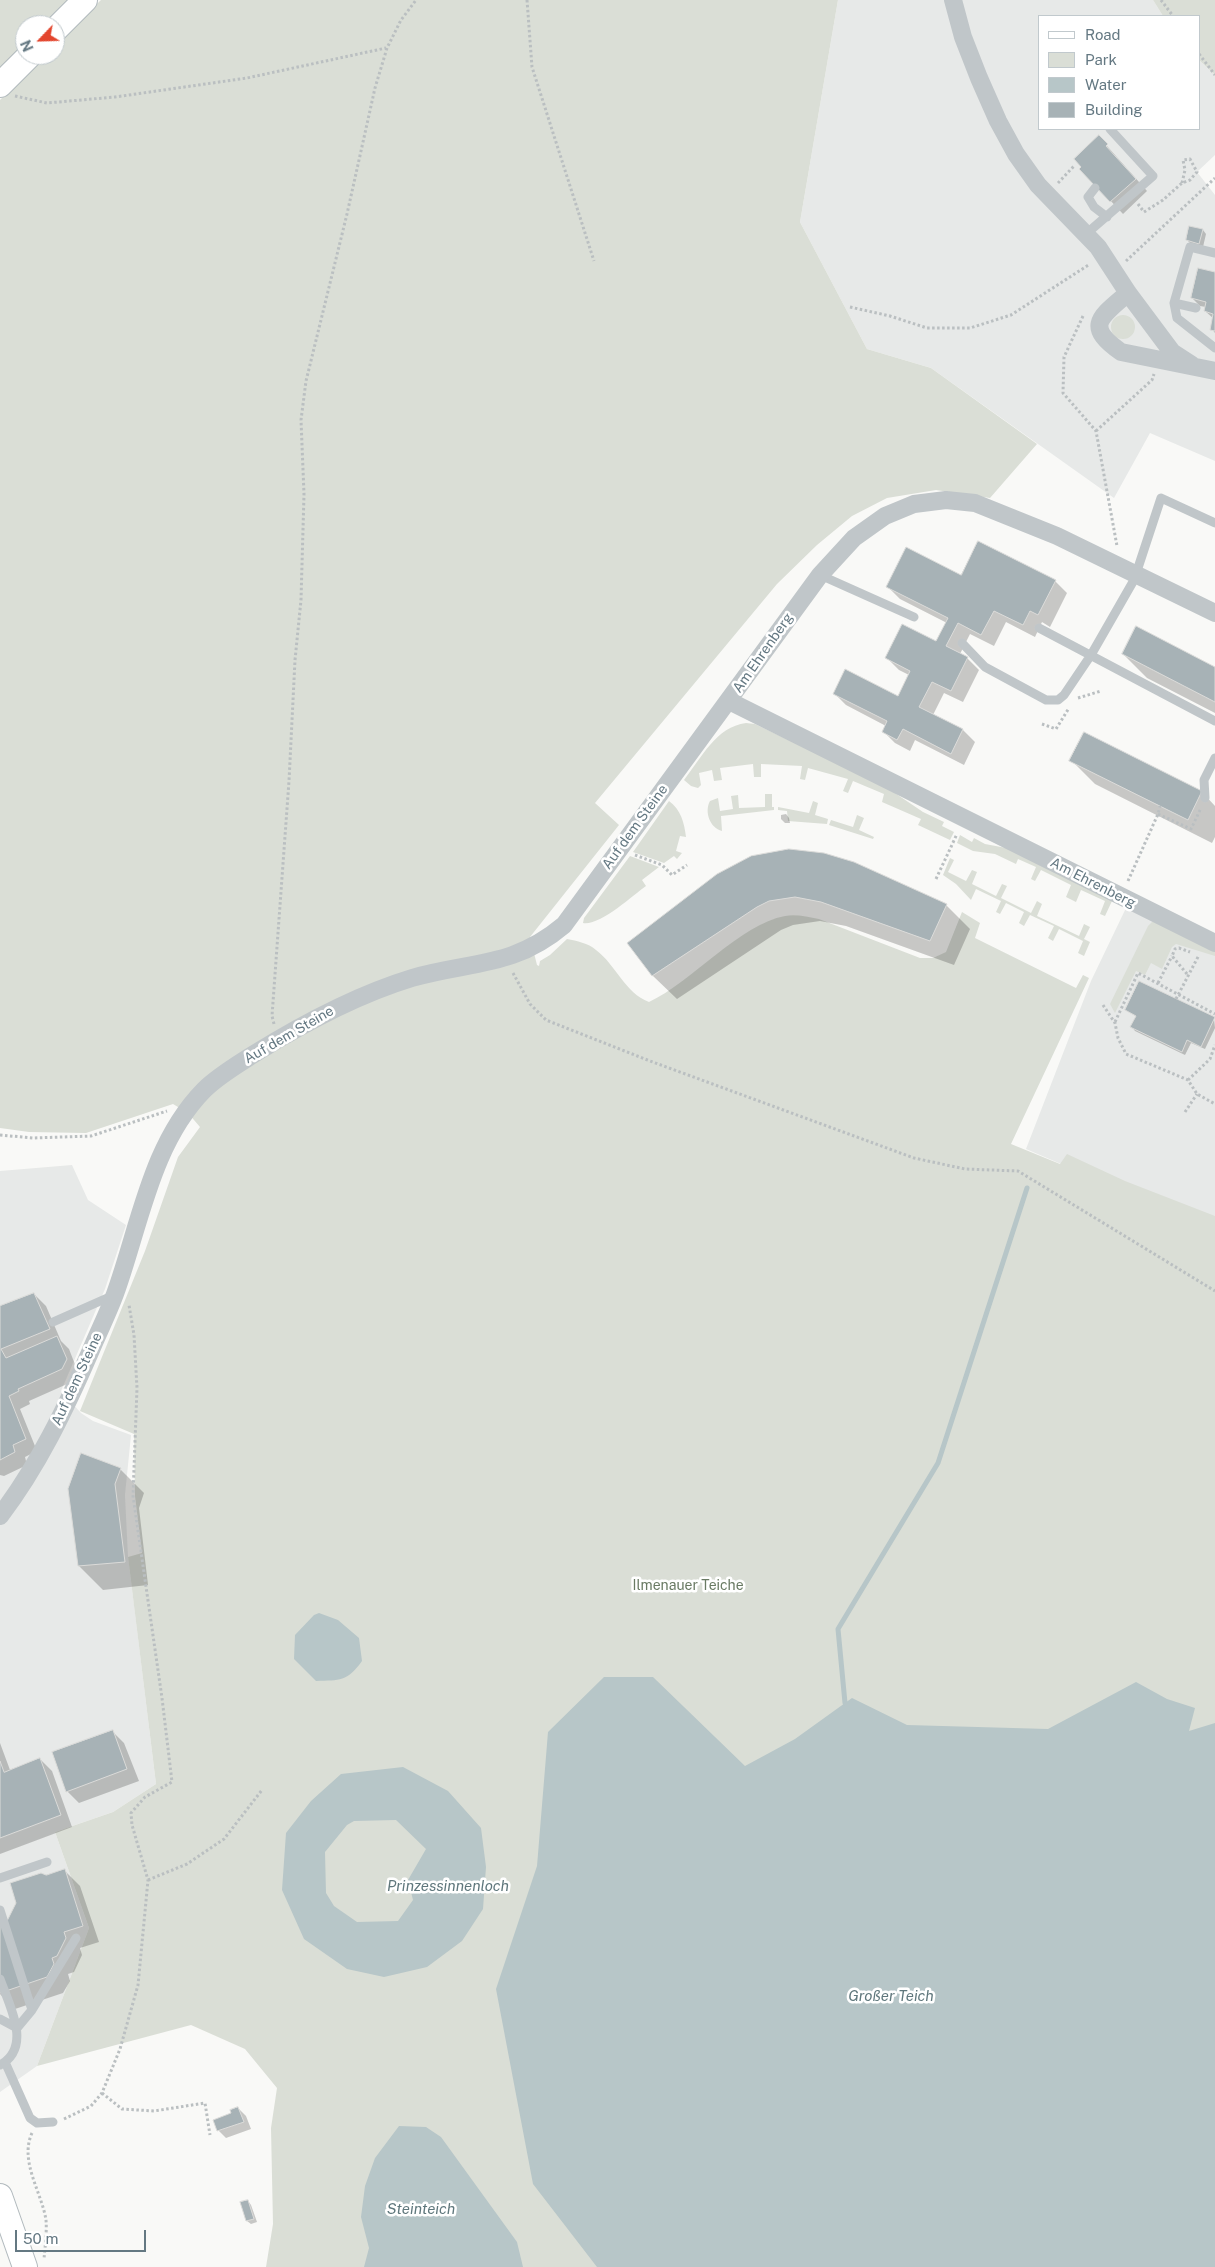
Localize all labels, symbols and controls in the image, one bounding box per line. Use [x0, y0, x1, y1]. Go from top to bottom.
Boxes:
north arrow [15, 15, 65, 65]
legend [1038, 15, 1200, 130]
text: Road [1085, 26, 1121, 43]
text: N [18, 37, 37, 54]
text: Park [1085, 51, 1117, 68]
text: Water [1085, 76, 1127, 93]
text: Building [1085, 101, 1143, 118]
street label: Am Ehrenberg [729, 610, 797, 696]
street label: Auf dem Steine [599, 781, 671, 873]
street label: Am Ehrenberg [1047, 854, 1139, 912]
street label: Auf dem Steine [241, 1003, 337, 1067]
street label: Auf dem Steine [48, 1330, 106, 1428]
park label: Ilmenauer Teiche [632, 1578, 744, 1594]
water label: Prinzessinnenloch [387, 1877, 509, 1895]
water label: Großer Teich [848, 1987, 934, 2005]
water label: Steinteich [387, 2200, 455, 2218]
scale bar [18, 2220, 149, 2252]
text: 50 m [23, 2230, 58, 2247]

